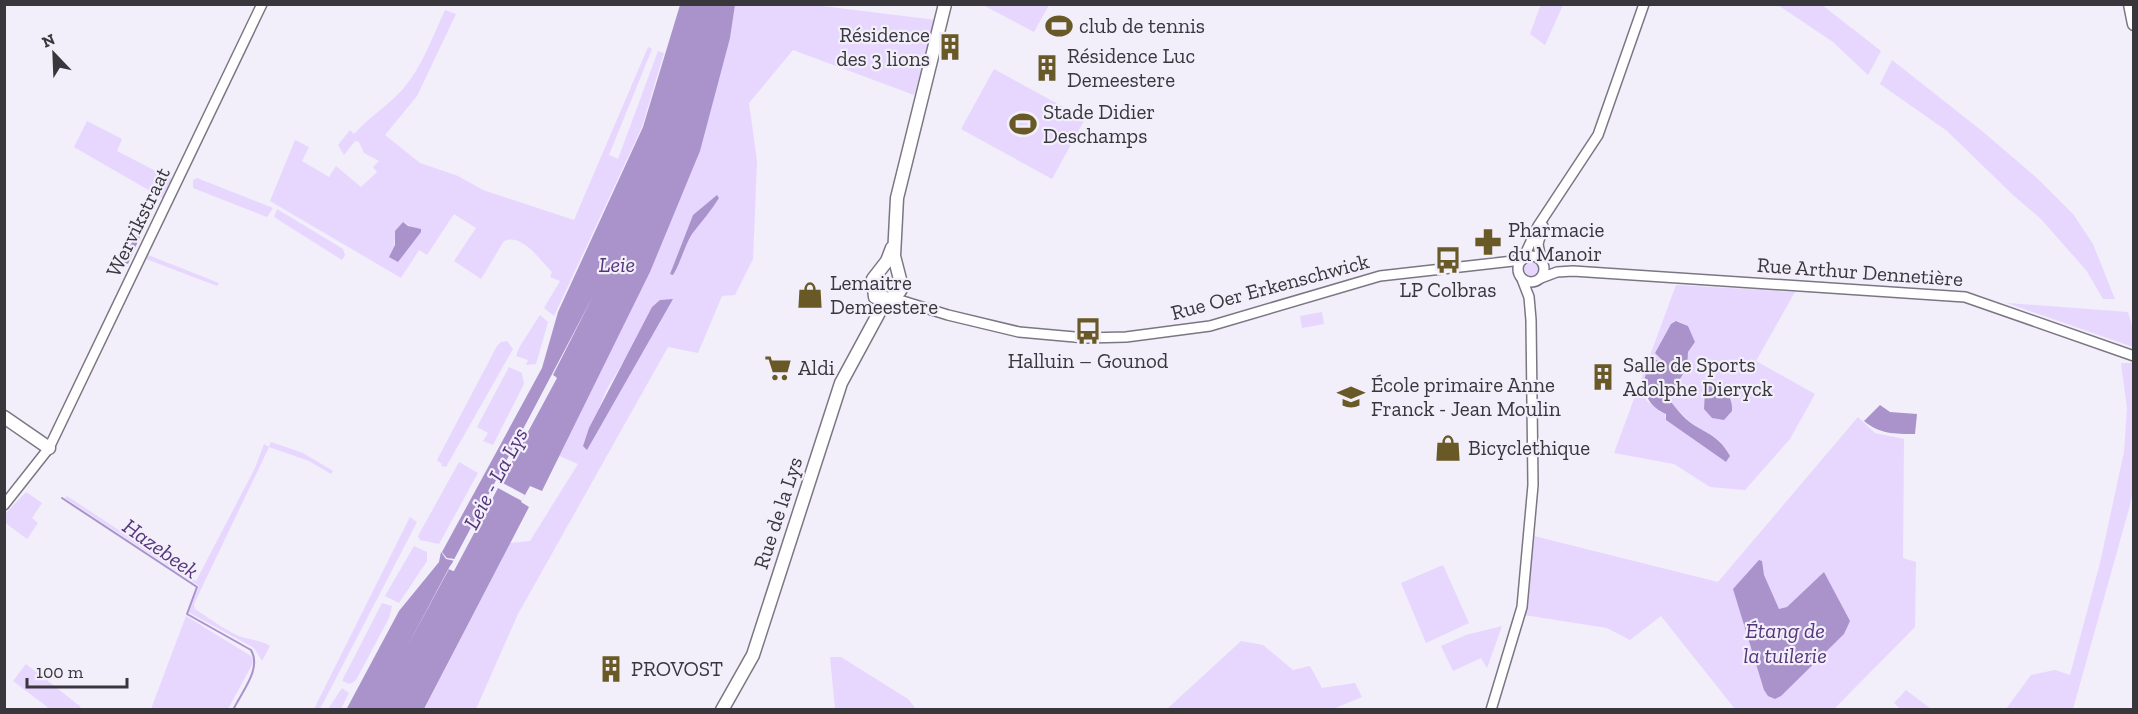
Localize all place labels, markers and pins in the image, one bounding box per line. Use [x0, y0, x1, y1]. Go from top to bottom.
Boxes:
sports icon: club de tennis [1044, 11, 1074, 41]
place label: club de tennis [1079, 13, 1205, 38]
place label: Résidence des 3 lions [836, 22, 930, 71]
building icon: Résidence des 3 lions [935, 32, 965, 62]
place label: Résidence Luc Demeestere [1067, 43, 1195, 92]
building icon: Résidence Luc Demeestere [1032, 53, 1062, 83]
place label: Stade Didier Deschamps [1043, 99, 1155, 148]
sports icon: Stade Didier Deschamps [1008, 109, 1038, 139]
place label: Pharmacie du Manoir [1508, 217, 1605, 266]
pharmacy icon: Pharmacie du Manoir [1473, 227, 1503, 257]
bus stop icon: LP Colbras [1433, 245, 1463, 275]
place label: Lemaitre Demeestere [830, 270, 938, 319]
place label: LP Colbras [1399, 277, 1497, 302]
shop icon: Lemaitre Demeestere [795, 280, 825, 310]
bus stop icon: Halluin – Gounod [1073, 316, 1103, 346]
place label: Halluin – Gounod [1008, 348, 1169, 373]
place label: Salle de Sports Adolphe Dieryck [1623, 352, 1773, 401]
supermarket icon: Aldi [763, 353, 793, 383]
place label: Aldi [798, 355, 835, 380]
building icon: Salle de Sports Adolphe Dieryck [1588, 362, 1618, 392]
place label: École primaire Anne Franck - Jean Moulin [1371, 372, 1561, 421]
school or university icon: École primaire Anne Franck - Jean Moulin [1336, 382, 1366, 412]
shop icon: Bicyclethique [1433, 433, 1463, 463]
place label: Bicyclethique [1468, 435, 1590, 460]
building icon: PROVOST [596, 654, 626, 684]
place label: PROVOST [631, 656, 723, 681]

